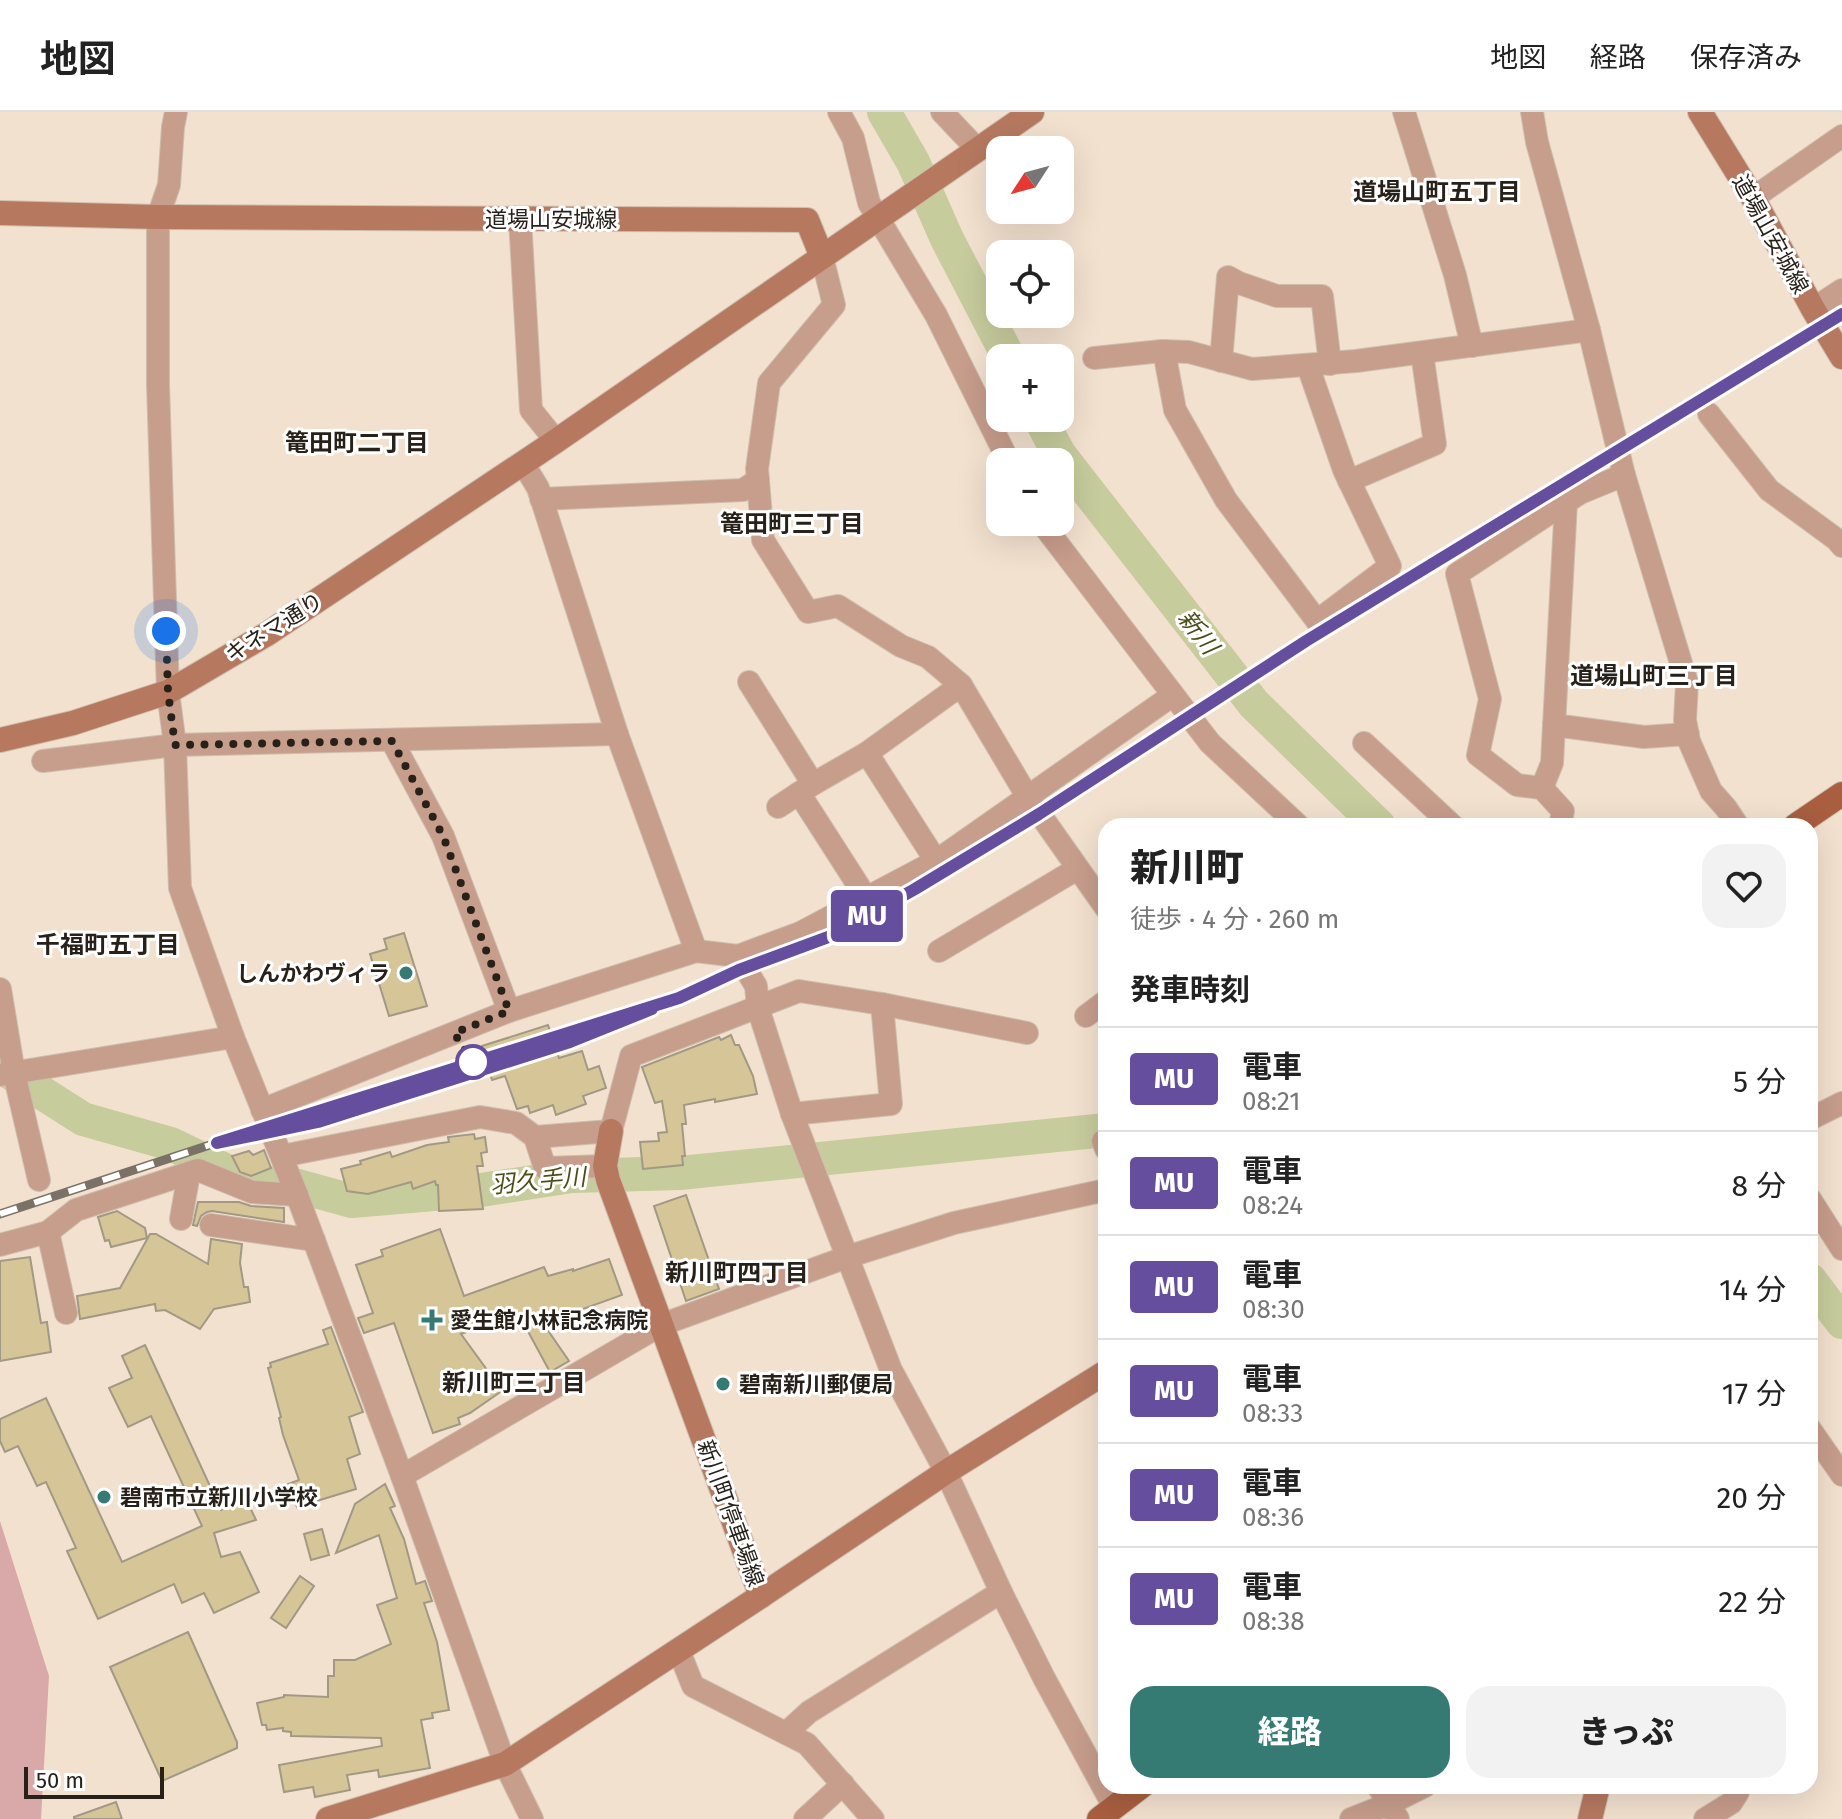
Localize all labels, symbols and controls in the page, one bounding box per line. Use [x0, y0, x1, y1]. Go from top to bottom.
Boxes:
text: 地図 [40, 36, 116, 82]
text: 地図 [1490, 41, 1546, 74]
text: 経路 [1590, 41, 1646, 74]
text: 保存済み [1690, 41, 1802, 74]
north arrow [986, 136, 1074, 224]
map controls [986, 136, 1074, 536]
street label: 道場山安城線 [1727, 170, 1814, 299]
district label: 道場山町五丁目 [1353, 178, 1521, 206]
street label: 道場山安城線 [485, 206, 617, 233]
button: locate [986, 240, 1074, 328]
button: + [986, 344, 1074, 432]
district label: 篭田町二丁目 [285, 429, 429, 457]
button: − [986, 448, 1074, 536]
district label: 篭田町三丁目 [720, 510, 864, 538]
street label: キネマ通り [220, 587, 328, 668]
water label: 新川 [1172, 604, 1226, 662]
your location [146, 611, 186, 651]
district label: 道場山町三丁目 [1570, 662, 1738, 690]
button: heart [1702, 844, 1786, 928]
text: 新川町 [1130, 845, 1244, 891]
line badge: MU [831, 890, 903, 942]
text: MU [847, 899, 887, 932]
text: 徒歩 · 4 分 · 260 m [1130, 904, 1339, 935]
district label: 千福町五丁目 [36, 931, 180, 959]
place label: しんかわヴィラ [236, 960, 390, 987]
marker: しんかわヴィラ [397, 964, 415, 982]
text: 発車時刻 [1130, 972, 1250, 1008]
unlabelled marker [456, 1045, 490, 1079]
text: 電車 [1242, 1049, 1302, 1085]
text: MU [1154, 1062, 1194, 1095]
text: 5 分 [1733, 1064, 1786, 1100]
text: 08:21 [1242, 1086, 1301, 1117]
text: 電車 [1242, 1153, 1302, 1189]
water label: 羽久手川 [489, 1163, 590, 1199]
text: MU [1154, 1166, 1194, 1199]
text: 8 分 [1732, 1168, 1786, 1204]
text: 08:24 [1242, 1190, 1303, 1221]
text: 電車 [1242, 1257, 1302, 1293]
district label: 新川町四丁目 [665, 1259, 809, 1287]
text: MU [1154, 1270, 1194, 1303]
text: 14 分 [1719, 1272, 1786, 1308]
text: 08:30 [1242, 1294, 1305, 1325]
place label: 愛生館小林記念病院 [450, 1307, 648, 1334]
marker: 愛生館小林記念病院 [421, 1309, 443, 1331]
text: 電車 [1242, 1361, 1302, 1397]
district label: 新川町三丁目 [442, 1369, 586, 1397]
place label: 碧南新川郵便局 [739, 1371, 893, 1398]
text: MU [1154, 1374, 1194, 1407]
marker: 碧南新川郵便局 [714, 1375, 732, 1393]
text: 17 分 [1722, 1376, 1786, 1412]
text: 08:33 [1242, 1398, 1303, 1429]
street label: 新川町停車場線 [692, 1436, 770, 1590]
text: 電車 [1242, 1465, 1302, 1501]
text: MU [1154, 1478, 1194, 1511]
text: 20 分 [1716, 1480, 1786, 1516]
place label: 碧南市立新川小学校 [120, 1484, 318, 1511]
marker: 碧南市立新川小学校 [95, 1488, 113, 1506]
text: 08:36 [1242, 1502, 1304, 1533]
text: 電車 [1242, 1569, 1302, 1605]
text: MU [1154, 1582, 1194, 1615]
text: 22 分 [1718, 1584, 1786, 1620]
text: 08:38 [1242, 1606, 1305, 1637]
button: 経路 [1130, 1686, 1450, 1778]
button: きっぷ [1466, 1686, 1786, 1778]
scale bar [24, 1763, 164, 1799]
text: 50 m [36, 1767, 84, 1794]

